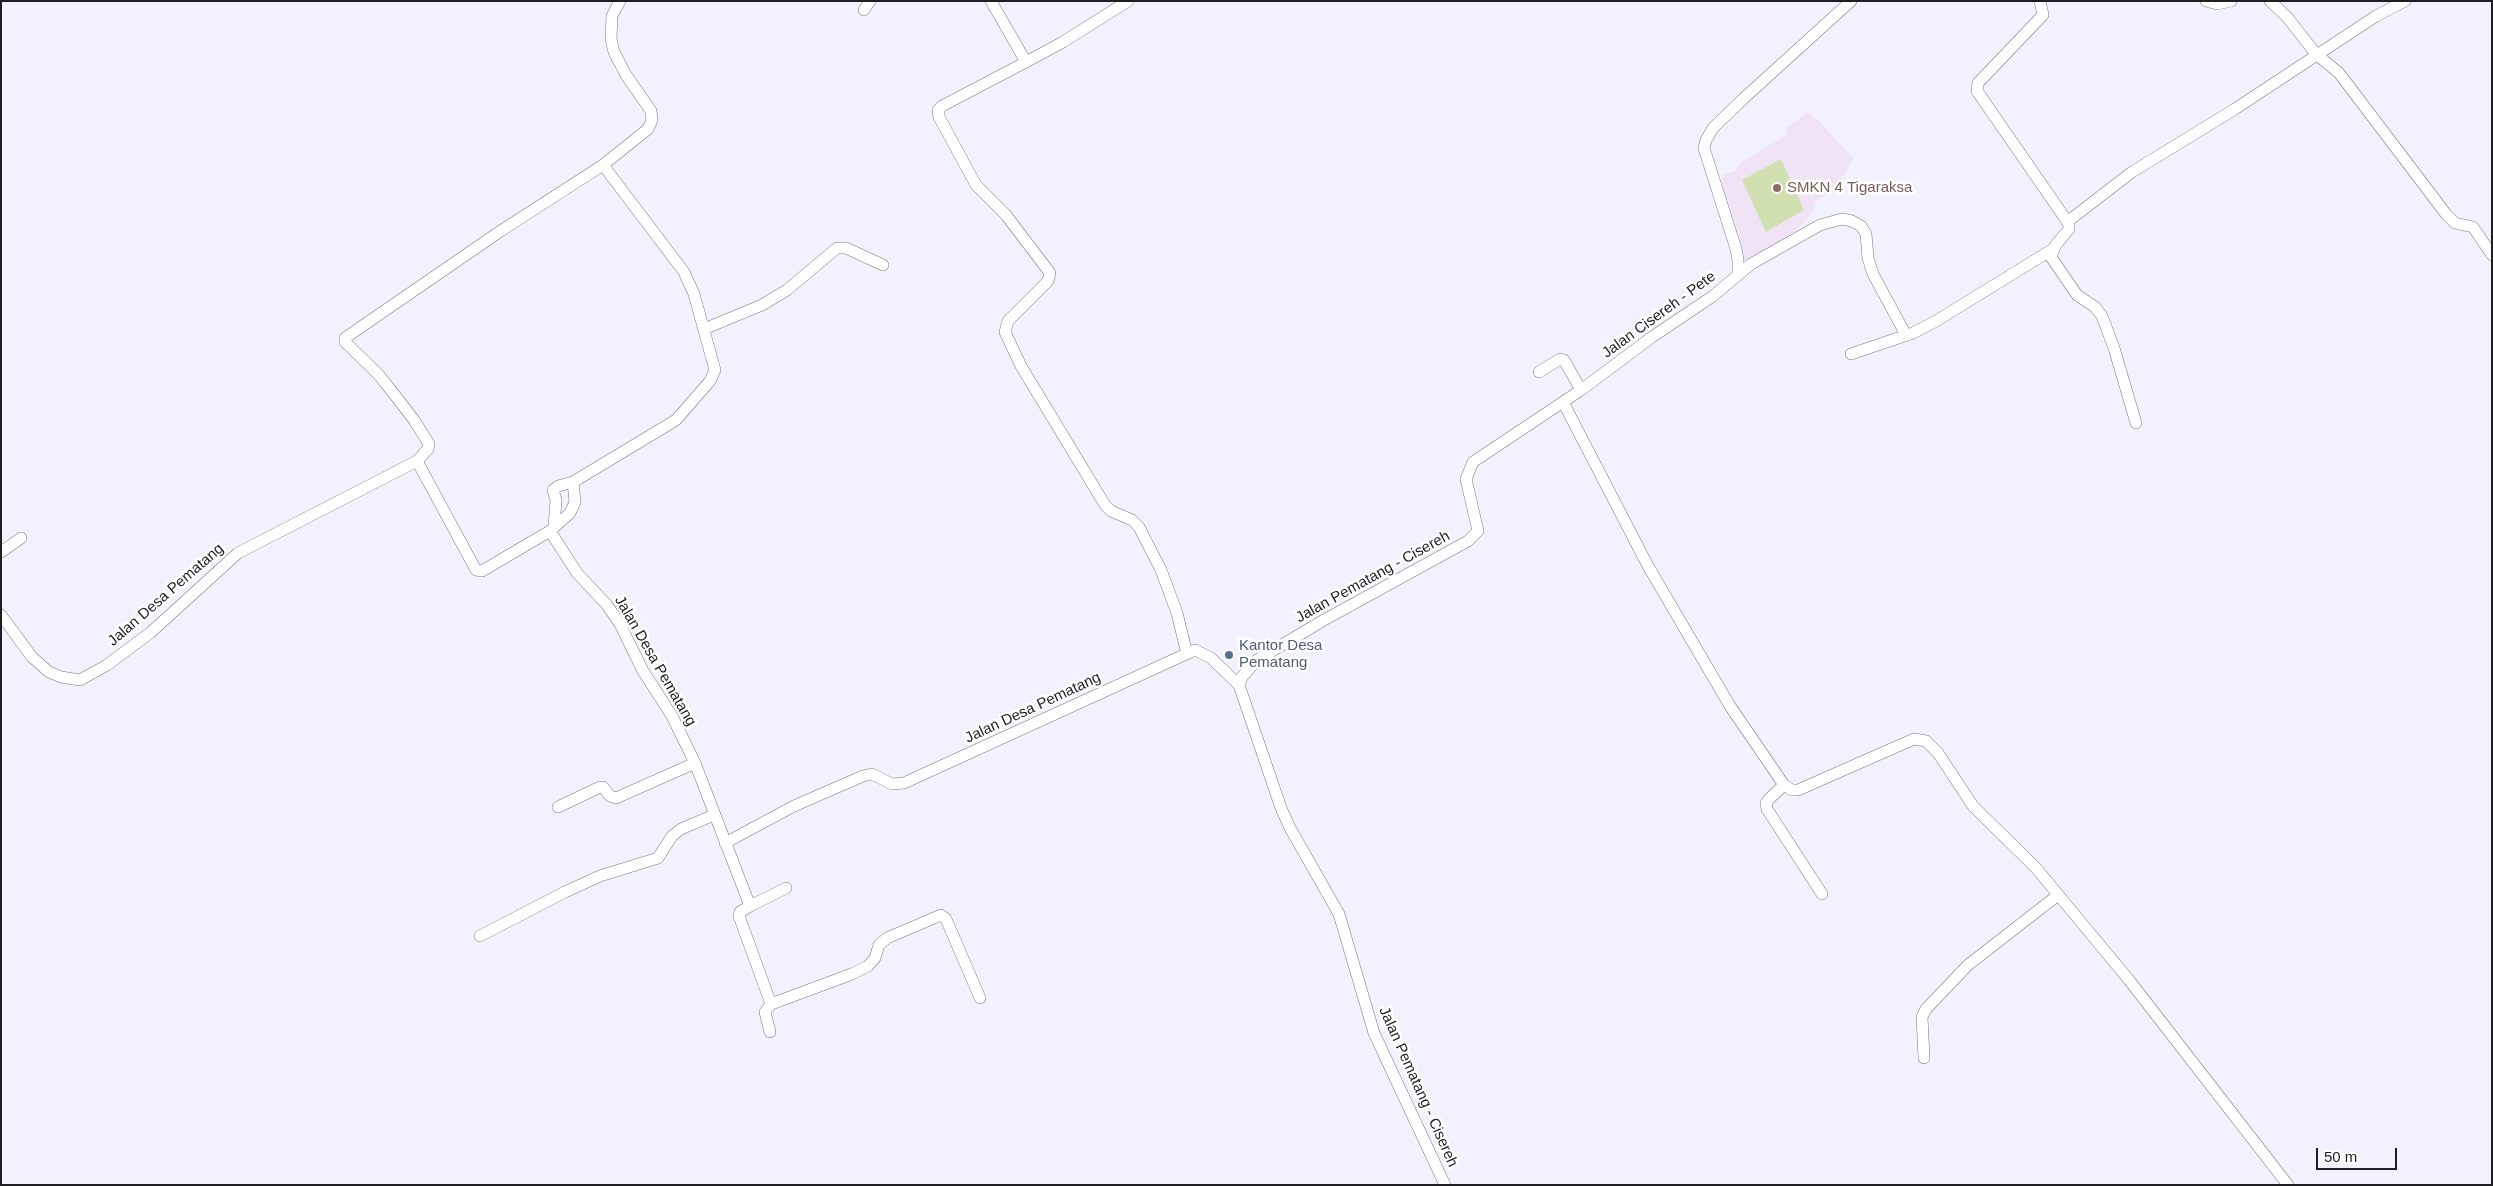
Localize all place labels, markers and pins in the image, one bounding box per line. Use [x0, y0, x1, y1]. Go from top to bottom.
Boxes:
place label: SMKN 4 Tigaraksa [1787, 179, 1912, 197]
marker: SMKN 4 Tigaraksa [1771, 182, 1783, 194]
place label: Kantor Desa Pematang [1239, 637, 1322, 672]
marker: Kantor Desa Pematang [1223, 649, 1235, 661]

